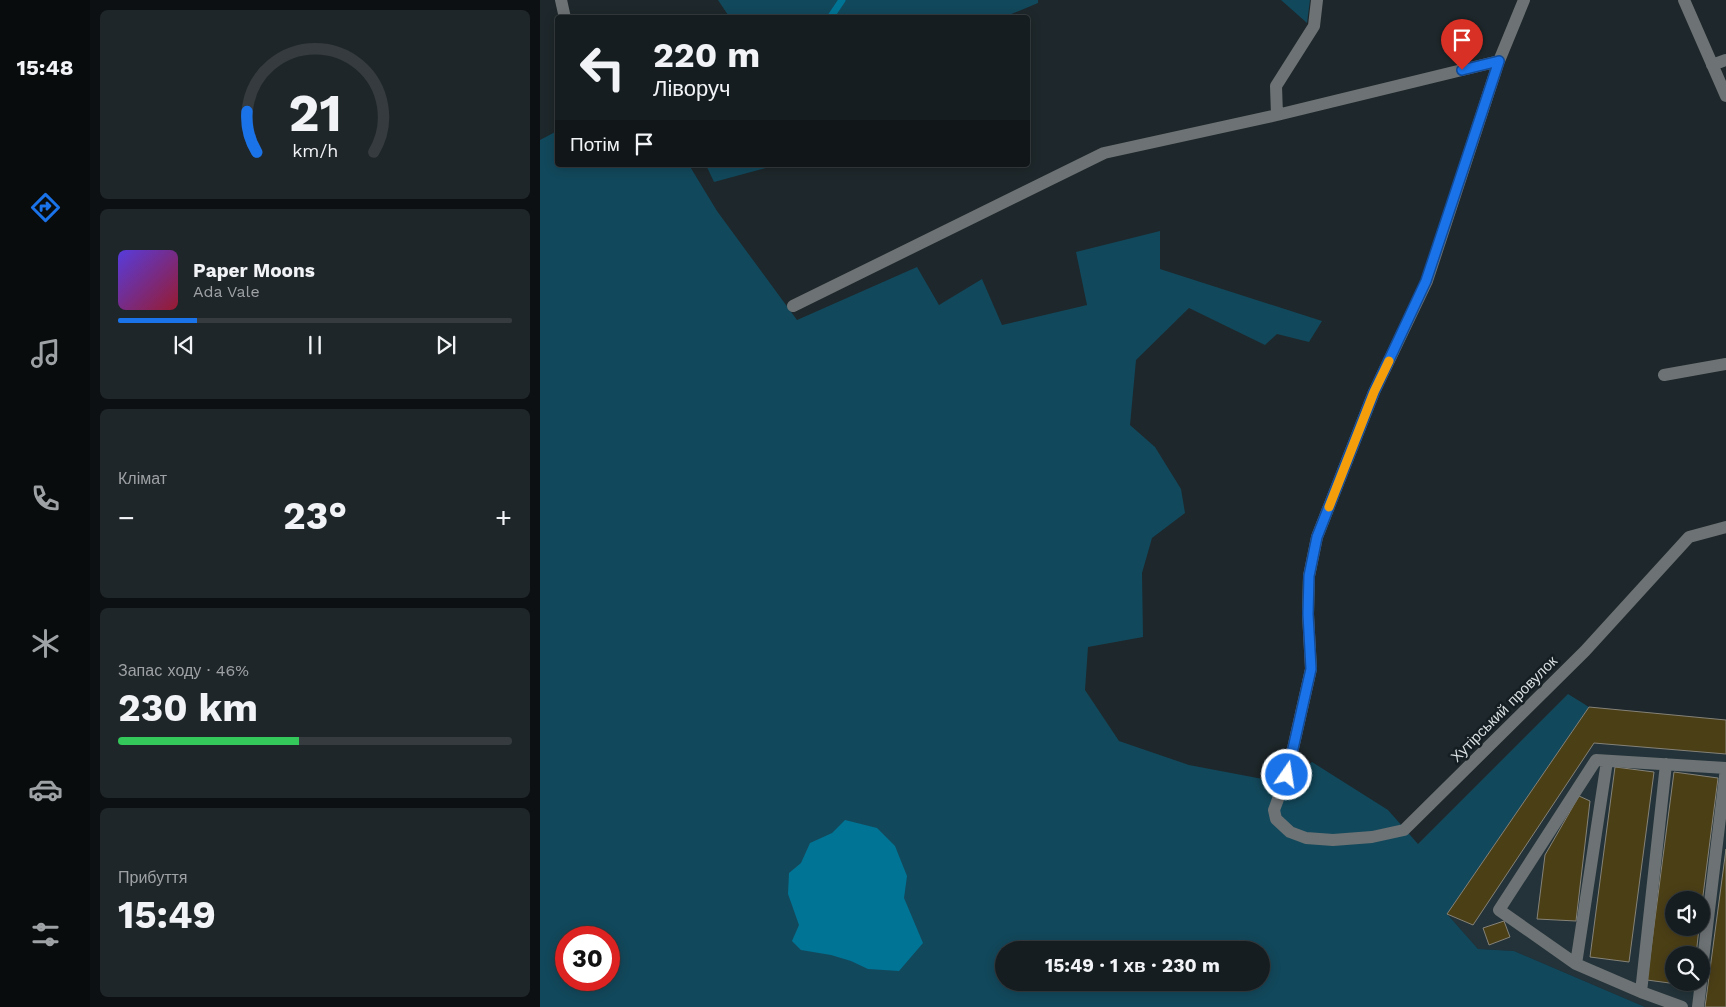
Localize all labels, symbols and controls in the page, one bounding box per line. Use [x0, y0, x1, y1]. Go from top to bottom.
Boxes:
pin [1441, 19, 1483, 70]
icon: arrive [1448, 26, 1476, 54]
text: 220 m [653, 34, 760, 76]
icon: left [570, 35, 635, 100]
text: 15:48 [17, 55, 73, 80]
text: Ліворуч [653, 76, 730, 101]
text: 21 [288, 83, 342, 144]
icon: arrive [630, 130, 658, 158]
text: Потім [570, 133, 620, 156]
text: km/h [292, 140, 338, 161]
icon: directions [28, 190, 63, 225]
text: Paper Moons [193, 259, 315, 282]
text: Ada Vale [193, 282, 260, 301]
icon: previous [170, 331, 198, 359]
icon: pause [301, 331, 329, 359]
icon: next [432, 331, 460, 359]
icon: music [28, 336, 63, 371]
text: Клімат [118, 469, 167, 488]
icon: phone [28, 481, 63, 516]
text: 23° [283, 494, 347, 538]
text: − [118, 501, 135, 534]
text: + [495, 501, 512, 534]
icon: climate [28, 626, 63, 661]
street label: Хутірський провулок [1447, 652, 1561, 766]
text: Запас ходу · 46% [118, 661, 249, 680]
text: 230 km [118, 686, 258, 730]
position arrow [1260, 748, 1312, 800]
icon: car [28, 772, 63, 807]
text: Прибуття [118, 868, 187, 887]
map controls [1665, 891, 1710, 991]
button: sound [1665, 891, 1710, 936]
text: 15:49 [118, 893, 216, 937]
icon: filters [28, 917, 63, 952]
speed limit sign: 30 [555, 926, 620, 991]
button: search [1665, 946, 1710, 991]
text: 15:49 · 1 хв · 230 m [1045, 954, 1220, 977]

